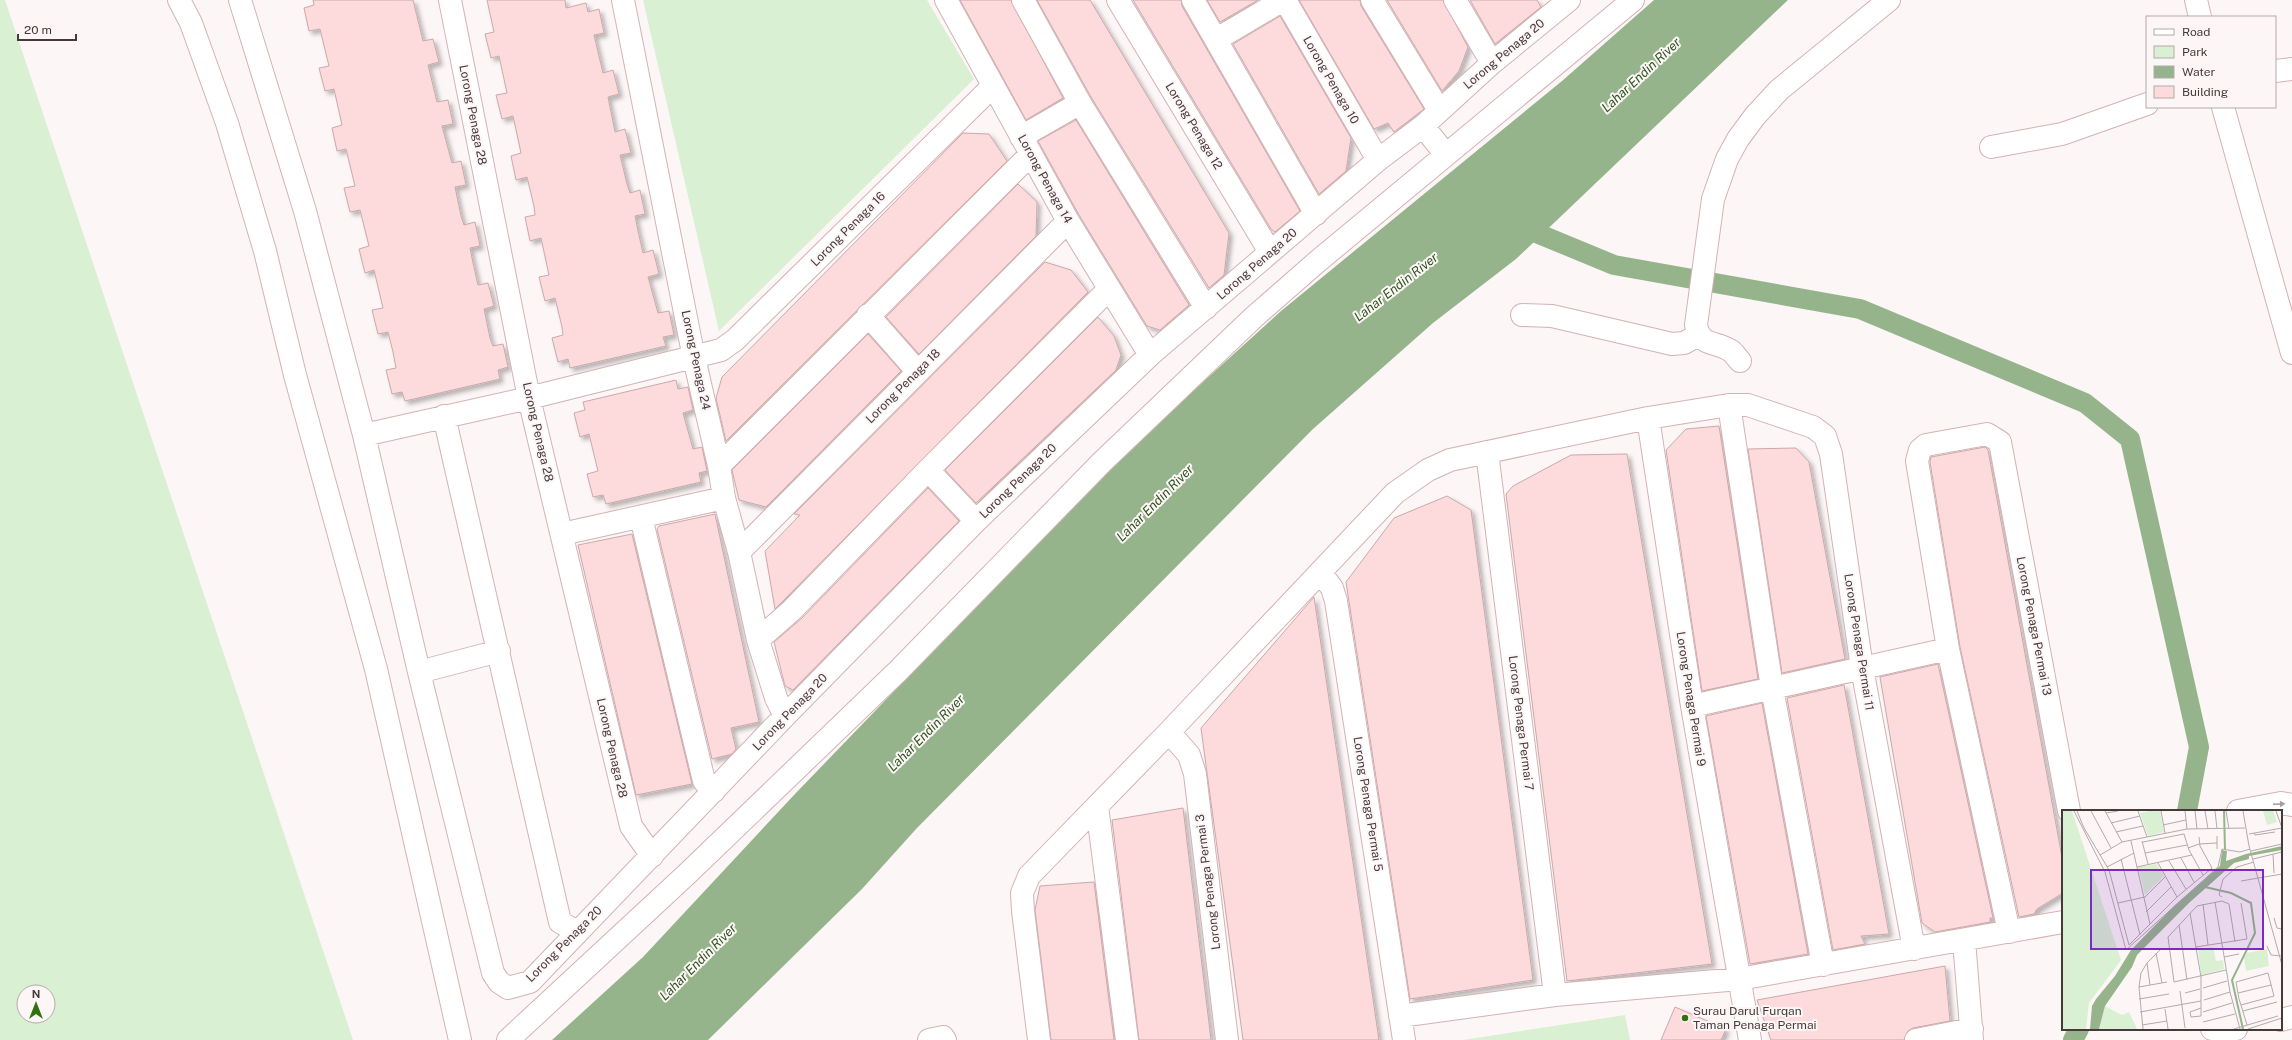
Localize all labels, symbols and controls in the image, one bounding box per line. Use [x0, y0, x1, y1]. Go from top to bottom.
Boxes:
scale bar [18, 16, 76, 42]
street label: Lorong Penaga 20 [1461, 16, 1547, 92]
legend [2146, 16, 2276, 108]
text: 20 m [24, 23, 52, 37]
text: Road [2182, 25, 2210, 39]
street label: Lorong Penaga 10 [1300, 34, 1362, 126]
water label: Lahar Endin River [1599, 35, 1684, 115]
text: Park [2182, 45, 2208, 59]
street label: Lorong Penaga 28 [456, 64, 490, 167]
text: Water [2182, 65, 2216, 79]
street label: Lorong Penaga 12 [1163, 80, 1225, 172]
text: Building [2182, 85, 2228, 99]
street label: Lorong Penaga 14 [1015, 132, 1075, 226]
street label: Lorong Penaga 16 [808, 189, 888, 269]
street label: Lorong Penaga 20 [1214, 225, 1300, 303]
water label: Lahar Endin River [1351, 250, 1441, 324]
street label: Lorong Penaga 24 [679, 309, 714, 412]
street label: Lorong Penaga 18 [863, 346, 943, 426]
street label: Lorong Penaga 28 [520, 381, 556, 483]
street label: Lorong Penaga 20 [977, 441, 1059, 521]
water label: Lahar Endin River [1114, 462, 1196, 544]
street label: Lorong Penaga Permai 13 [2014, 555, 2054, 697]
street label: Lorong Penaga Permai 11 [1841, 572, 1877, 712]
street label: Lorong Penaga Permai 9 [1673, 631, 1709, 767]
street label: Lorong Penaga Permai 7 [1506, 655, 1536, 791]
street label: Lorong Penaga 20 [750, 671, 830, 753]
water label: Lahar Endin River [885, 692, 967, 774]
street label: Lorong Penaga 28 [594, 697, 630, 799]
street label: Lorong Penaga Permai 5 [1350, 736, 1386, 873]
one-way arrow [2273, 800, 2285, 807]
inset map [2062, 810, 2282, 1030]
street label: Lorong Penaga Permai 3 [1193, 813, 1223, 951]
street label: Lorong Penaga 20 [523, 903, 605, 985]
water label: Lahar Endin River [657, 921, 739, 1003]
north arrow [16, 984, 56, 1024]
text: N [32, 988, 40, 1000]
place label: Surau Darul Furqan Taman Penaga Permai [1693, 1004, 1817, 1032]
marker: Surau Darul Furqan Taman Penaga Permai [1680, 1013, 1690, 1023]

